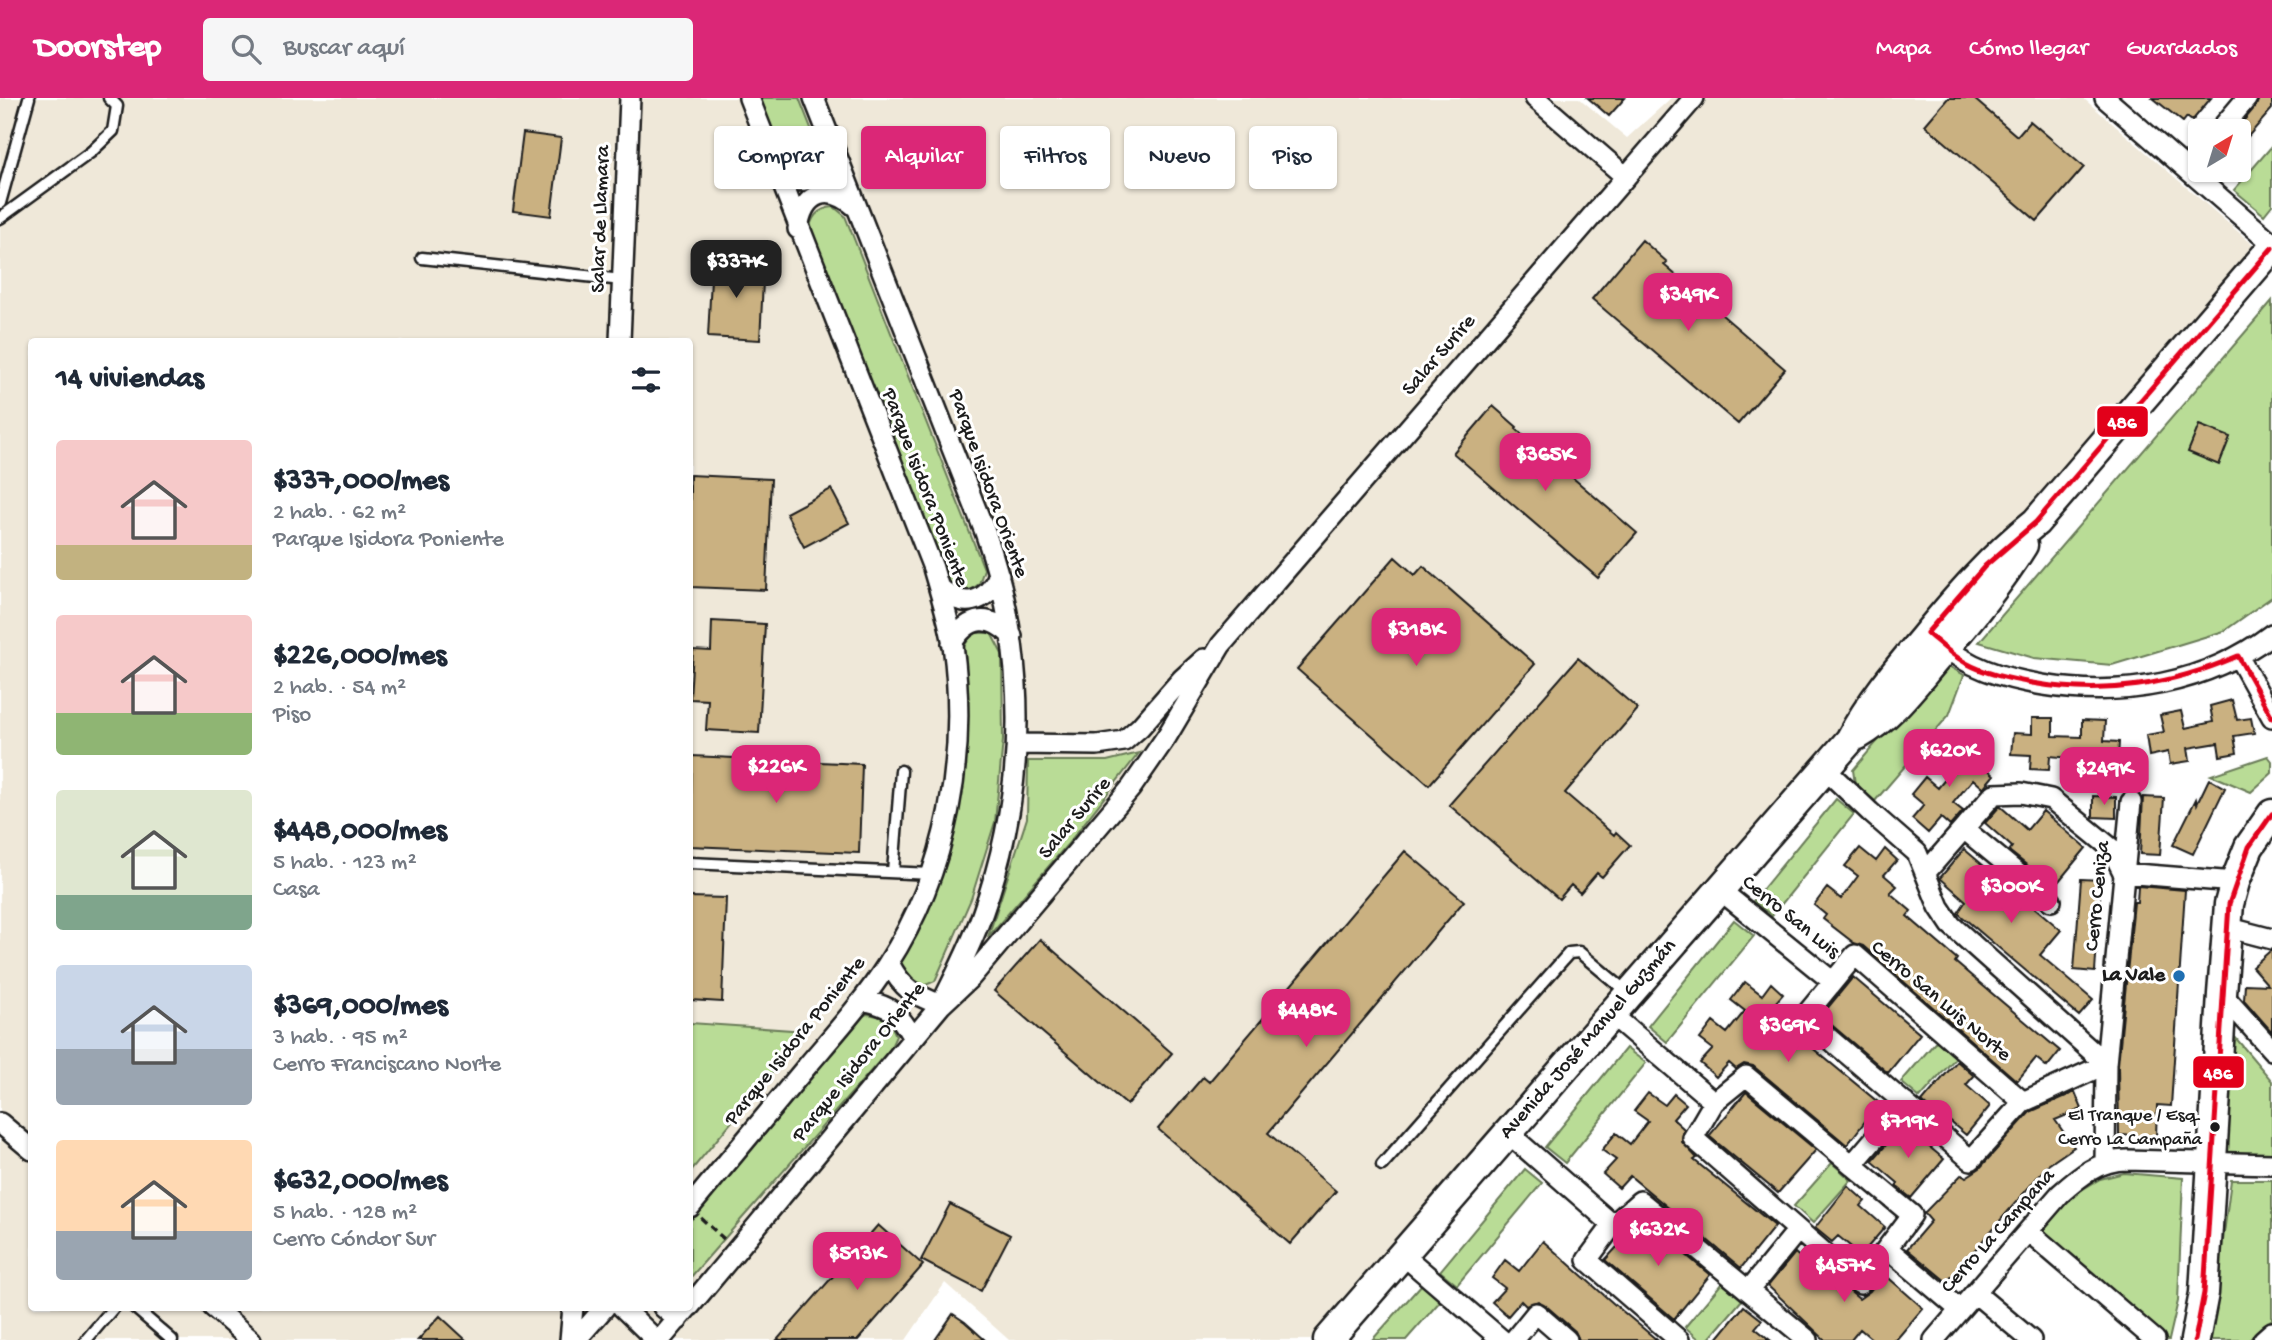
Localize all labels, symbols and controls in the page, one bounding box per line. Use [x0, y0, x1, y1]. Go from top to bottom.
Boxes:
search box [203, 18, 693, 81]
text: Doorstep [35, 30, 161, 68]
icon: search [227, 30, 265, 68]
text: Buscar aquí [283, 34, 405, 65]
text: Mapa [1876, 35, 1931, 64]
text: Cómo llegar [1969, 35, 2088, 64]
text: Guardados [2126, 35, 2237, 64]
north arrow [2188, 119, 2250, 182]
map controls [2188, 119, 2251, 182]
chip: Comprar [714, 126, 847, 189]
chip: Alquilar [861, 126, 986, 189]
chip: Filtros [1000, 126, 1110, 189]
chip: Nuevo [1124, 126, 1235, 189]
chip: Piso [1249, 126, 1337, 189]
street label: Salar de Llamara [587, 143, 617, 293]
pin: $337K [687, 240, 785, 300]
text: $337K [707, 249, 765, 276]
pin: $349K [1639, 274, 1737, 333]
text: $349K [1659, 282, 1717, 309]
street label: Salar Surire [1398, 309, 1483, 402]
icon: filters [627, 361, 665, 399]
text: 14 viviendas [56, 363, 204, 398]
street label: Parque Isidora Poniente [874, 384, 974, 592]
street label: Parque Isidora Oriente [941, 386, 1033, 583]
line badge: 486 [2096, 405, 2149, 438]
text: 486 [2106, 413, 2137, 436]
pin: $365K [1496, 434, 1594, 493]
text: $365K [1516, 442, 1574, 469]
text: $337,000/mes [273, 465, 449, 500]
icon: home [112, 468, 196, 552]
text: 2 hab. · 62 m² [273, 500, 406, 527]
text: Parque Isidora Poniente [273, 527, 504, 554]
pin: $318K [1367, 608, 1465, 668]
text: $318K [1388, 617, 1444, 644]
text: $226,000/mes [273, 640, 447, 675]
icon: home [112, 643, 196, 727]
text: 2 hab. · 54 m² [273, 675, 406, 702]
text: Piso [273, 702, 311, 729]
pin: $620K [1900, 730, 1998, 789]
text: $620K [1920, 738, 1979, 765]
pin: $226K [727, 746, 825, 805]
pin: $249K [2055, 748, 2153, 807]
text: $226K [747, 754, 805, 781]
text: $249K [2076, 756, 2132, 783]
street label: Salar Surire [1034, 772, 1118, 865]
text: $448,000/mes [273, 815, 447, 850]
icon: home [112, 818, 196, 902]
street label: Cerro Ceniza [2081, 838, 2117, 952]
text: 5 hab. · 123 m² [273, 850, 417, 877]
pin: $300K [1962, 866, 2060, 925]
street label: Cerro San Luis [1736, 871, 1845, 966]
text: $300K [1980, 874, 2042, 901]
text: Casa [273, 877, 319, 904]
street label: Avenida José Manuel Guzmán [1495, 935, 1683, 1145]
street label: Cerro San Luis Norte [1865, 936, 2016, 1069]
street label: Parque Isidora Poniente [719, 951, 873, 1133]
place label: La Vale [2102, 964, 2166, 989]
marker: La Vale [2171, 968, 2187, 984]
street label: Parque Isidora Oriente [787, 977, 933, 1149]
text: $369,000/mes [273, 990, 448, 1025]
pin: $448K [1257, 990, 1355, 1049]
icon: home [112, 993, 196, 1077]
text: $448K [1277, 998, 1335, 1025]
pin: $369K [1739, 1004, 1837, 1064]
text: $369K [1759, 1013, 1817, 1040]
text: 3 hab. · 95 m² [273, 1025, 408, 1052]
text: Cerro Franciscano Norte [273, 1052, 501, 1079]
line badge: 486 [2192, 1055, 2245, 1089]
text: 486 [2202, 1064, 2233, 1087]
pin: $719K [1859, 1100, 1957, 1160]
place label: El Tranque / Esq. Cerro La Campaña [2058, 1105, 2203, 1152]
text: $719K [1880, 1109, 1936, 1136]
marker: El Tranque / Esq. Cerro La Campaña [2208, 1120, 2222, 1134]
street label: Cerro La Campana [1937, 1164, 2062, 1299]
text: $632,000/mes [273, 1165, 448, 1200]
icon: home [112, 1168, 196, 1252]
text: 5 hab. · 128 m² [273, 1200, 417, 1227]
pin: $632K [1609, 1208, 1707, 1268]
text: $632K [1629, 1217, 1687, 1244]
text: Cerro Cóndor Sur [273, 1227, 435, 1254]
pin: $513K [808, 1232, 906, 1292]
text: $513K [829, 1241, 885, 1268]
pin: $457K [1795, 1244, 1893, 1304]
text: $457K [1815, 1253, 1873, 1280]

